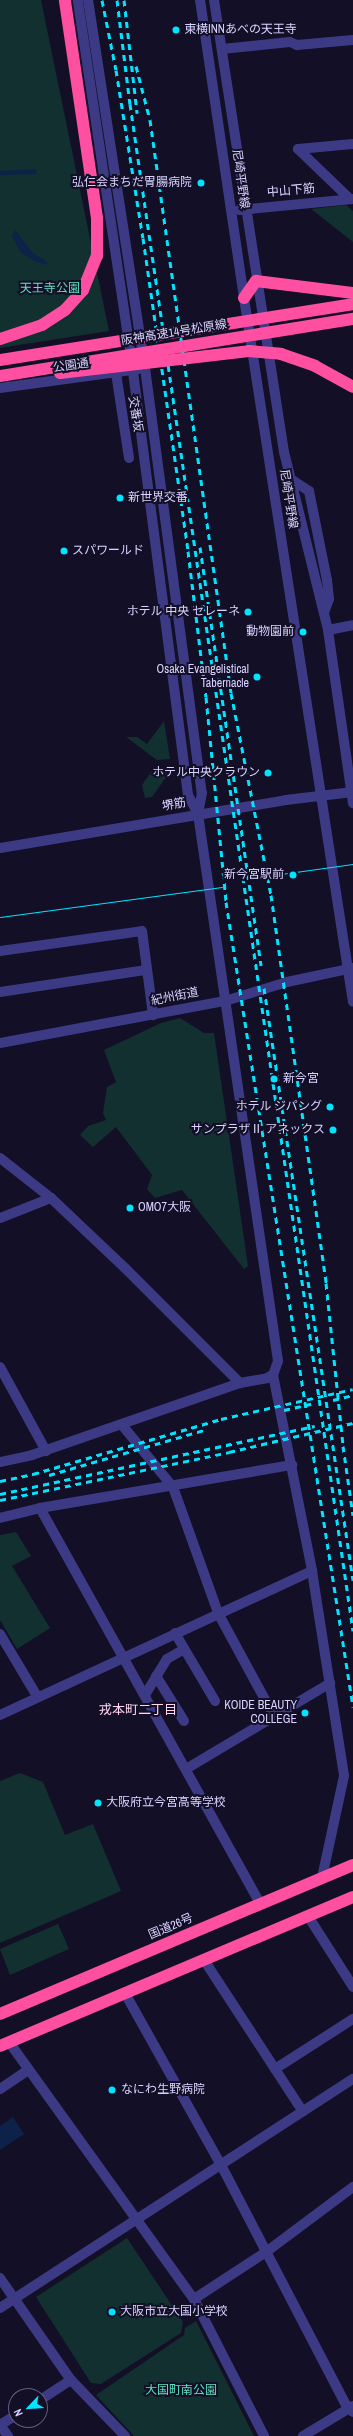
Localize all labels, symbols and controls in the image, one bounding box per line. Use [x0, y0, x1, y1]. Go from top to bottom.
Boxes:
place label: 東横INNあべの天王寺 [184, 23, 297, 37]
marker: 東横INNあべの天王寺 [171, 25, 181, 35]
street label: 尼崎平野線 [229, 148, 251, 210]
place label: 弘仁会まちだ胃腸病院 [72, 176, 192, 190]
marker: 弘仁会まちだ胃腸病院 [195, 177, 207, 189]
street label: 中山下筋 [266, 182, 316, 200]
park label: 天王寺公園 [20, 282, 80, 296]
street label: 阪神高速14号松原線 [120, 318, 228, 348]
street label: 公園通 [52, 356, 90, 376]
street label: 交番坂 [125, 395, 145, 433]
street label: 尼崎平野線 [276, 468, 300, 530]
place label: 新世界交番 [128, 491, 188, 505]
marker: 新世界交番 [115, 493, 125, 503]
place label: スパワールド [72, 544, 144, 558]
marker: スパワールド [59, 546, 69, 556]
place label: ホテル 中央 セレーネ [127, 605, 240, 619]
marker: ホテル 中央 セレーネ [243, 607, 253, 617]
place label: 動物園前 [246, 625, 294, 639]
marker: 動物園前 [297, 626, 309, 638]
place label: Osaka Evangelistical Tabernacle [157, 663, 249, 691]
marker: Osaka Evangelistical Tabernacle [252, 672, 262, 682]
place label: ホテル中央クラウン [152, 766, 260, 780]
marker: ホテル中央クラウン [263, 768, 273, 778]
street label: 堺筋 [161, 796, 187, 814]
place label: 新今宮駅前 [224, 868, 284, 882]
marker: 新今宮駅前 [287, 869, 299, 881]
street label: 紀州街道 [150, 985, 200, 1009]
place label: 新今宮 [283, 1072, 319, 1086]
marker: 新今宮 [268, 1073, 280, 1085]
place label: ホテル ジパング [235, 1100, 322, 1114]
marker: ホテル ジパング [325, 1102, 335, 1112]
place label: サンプラザⅡ アネックス [190, 1123, 325, 1137]
marker: サンプラザⅡ アネックス [328, 1125, 338, 1135]
place label: OMO7大阪 [138, 1201, 191, 1215]
marker: OMO7大阪 [125, 1203, 135, 1213]
place label: KOIDE BEAUTY COLLEGE [224, 1699, 297, 1727]
district label: 戎本町二丁目 [99, 1702, 177, 1718]
marker: KOIDE BEAUTY COLLEGE [300, 1708, 310, 1718]
place label: 大阪府立今宮高等学校 [106, 1796, 226, 1810]
marker: 大阪府立今宮高等学校 [93, 1798, 103, 1808]
street label: 国道26号 [147, 1911, 195, 1943]
place label: なにわ生野病院 [121, 2083, 205, 2097]
marker: なにわ生野病院 [106, 2084, 118, 2096]
place label: 大阪市立大国小学校 [120, 2305, 228, 2319]
marker: 大阪市立大国小学校 [107, 2307, 117, 2317]
park label: 大国町南公園 [145, 2384, 217, 2398]
north arrow [8, 2388, 48, 2428]
text: N [10, 2407, 26, 2419]

